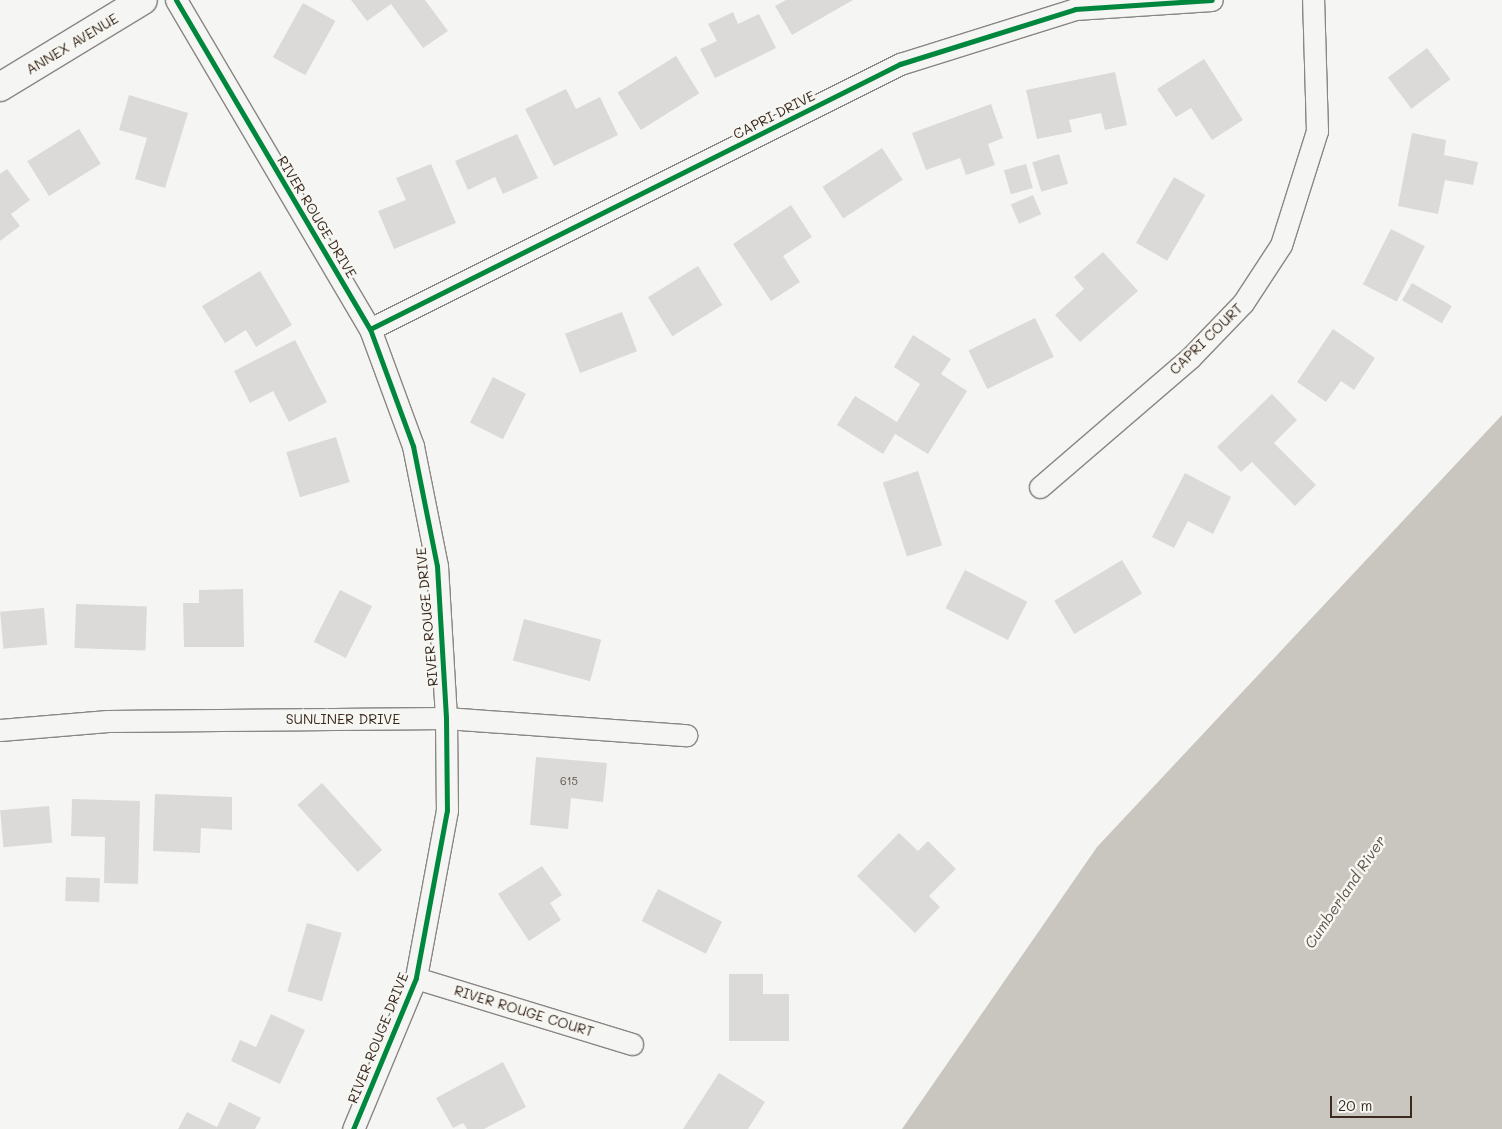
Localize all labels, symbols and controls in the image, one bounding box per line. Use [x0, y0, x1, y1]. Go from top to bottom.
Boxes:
street label: ANNEX AVENUE [23, 10, 121, 78]
street label: CAPRI DRIVE [730, 87, 818, 143]
street label: RIVER ROUGE DRIVE [274, 153, 360, 281]
street label: CAPRI COURT [1166, 300, 1246, 378]
street label: RIVER ROUGE DRIVE [413, 547, 441, 687]
street label: SUNLINER DRIVE [286, 711, 400, 727]
house number: 615 [560, 774, 578, 788]
water label: Cumberland River [1301, 832, 1389, 952]
street label: RIVER ROUGE DRIVE [344, 970, 412, 1106]
street label: RIVER ROUGE COURT [452, 982, 596, 1040]
scale bar [1332, 1086, 1414, 1118]
text: 20 m [1338, 1095, 1372, 1115]

